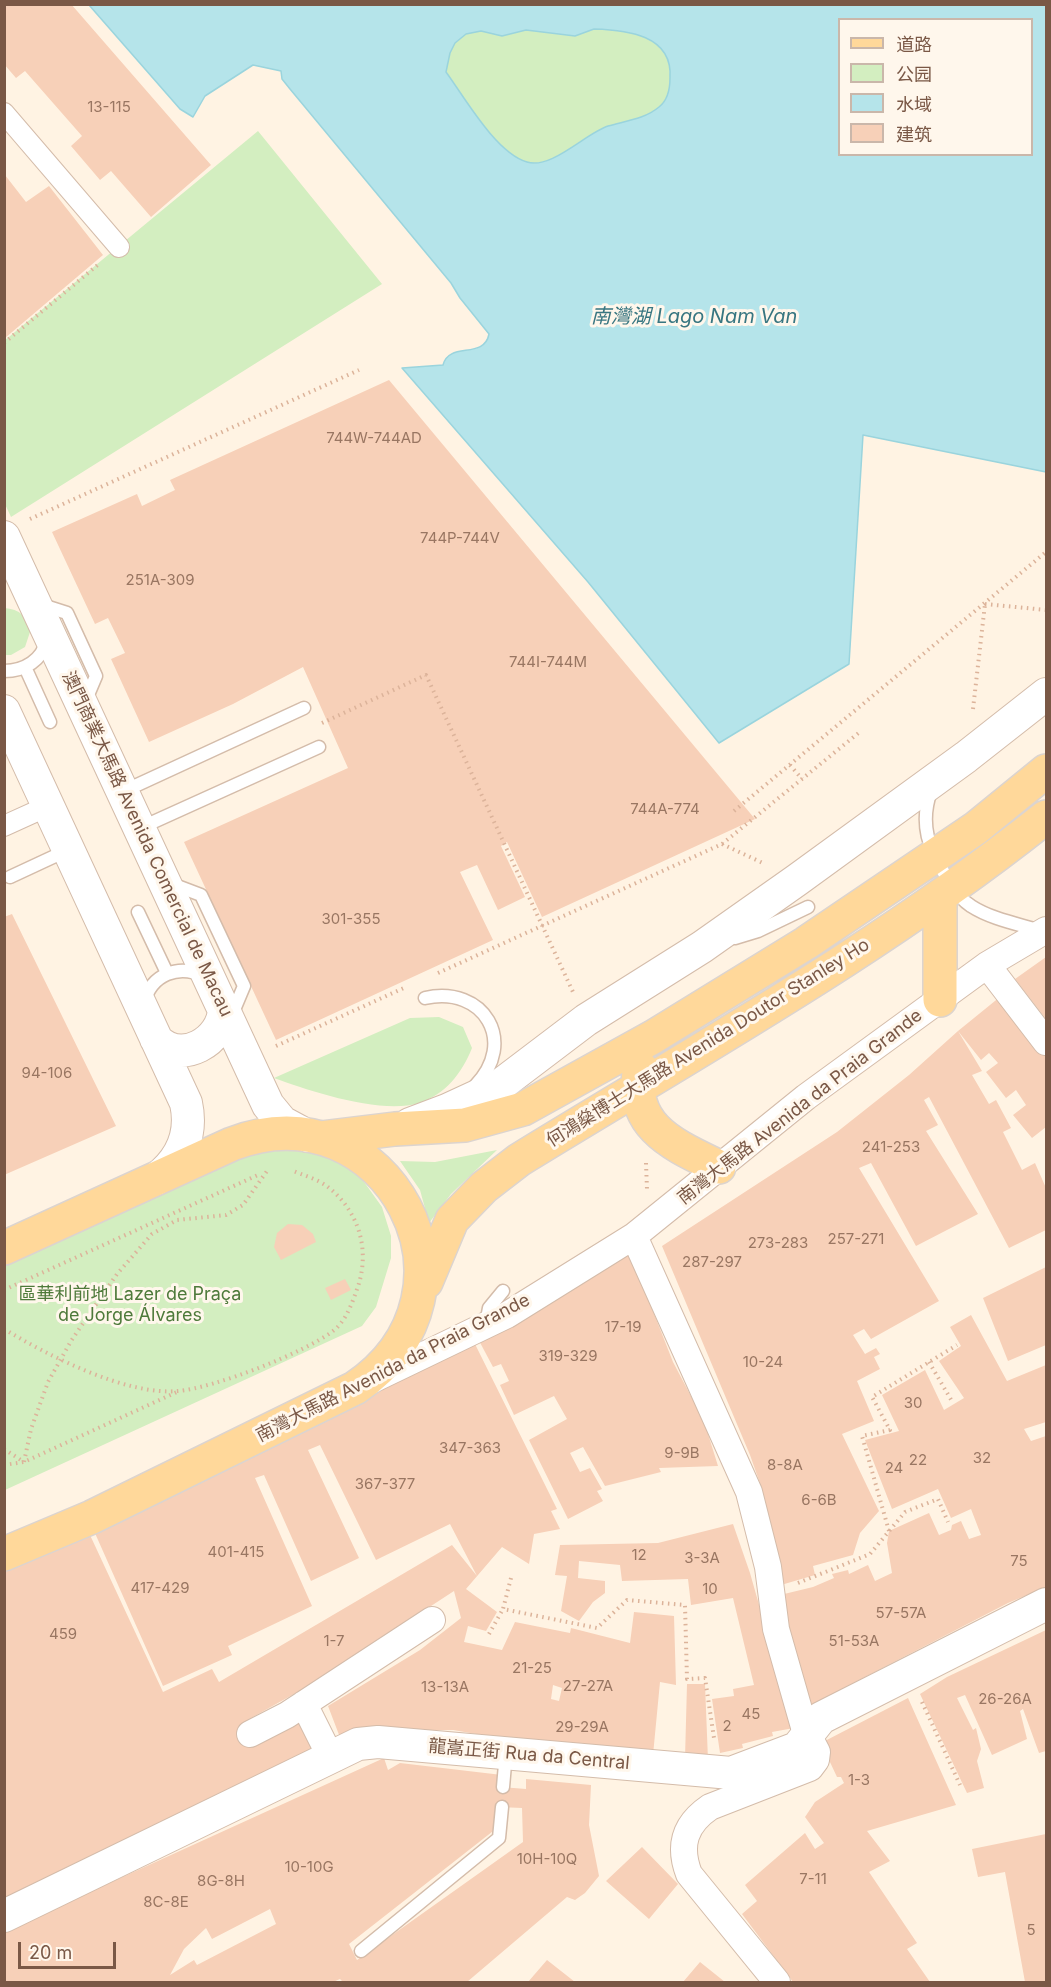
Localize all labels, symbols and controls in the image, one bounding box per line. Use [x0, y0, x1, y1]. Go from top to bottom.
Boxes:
legend [838, 18, 1033, 156]
text: 道路 [896, 34, 932, 55]
text: 公园 [896, 64, 932, 85]
text: 水域 [896, 94, 932, 115]
house number: 13-115 [87, 98, 131, 116]
text: 建筑 [896, 124, 932, 145]
water label: 南灣湖 Lago Nam Van [591, 305, 797, 329]
house number: 744W-744AD [326, 429, 422, 447]
house number: 744P-744V [420, 529, 500, 547]
house number: 251A-309 [126, 571, 194, 589]
house number: 744I-744M [509, 653, 587, 671]
street label: 澳門商業大馬路 Avenida Comercial de Macau [57, 668, 237, 1020]
house number: 744A-774 [630, 800, 700, 818]
house number: 301-355 [321, 910, 381, 928]
street label: 何鴻燊博士大馬路 Avenida Doutor Stanley Ho [543, 934, 873, 1152]
street label: 南灣大馬路 Avenida da Praia Grande [673, 1005, 927, 1209]
house number: 94-106 [22, 1064, 72, 1082]
house number: 241-253 [862, 1138, 920, 1156]
house number: 257-271 [828, 1230, 884, 1248]
house number: 273-283 [748, 1234, 808, 1252]
house number: 287-297 [682, 1253, 742, 1271]
park label: 區華利前地 Lazer de Praça de Jorge Álvares [19, 1284, 241, 1326]
street label: 南灣大馬路 Avenida da Praia Grande [253, 1289, 533, 1447]
house number: 17-19 [605, 1318, 641, 1336]
house number: 319-329 [538, 1347, 598, 1365]
house number: 10-24 [743, 1353, 783, 1371]
house number: 30 [904, 1394, 922, 1412]
house number: 347-363 [439, 1439, 501, 1457]
house number: 9-9B [664, 1444, 700, 1462]
house number: 32 [973, 1449, 991, 1467]
house number: 22 [909, 1451, 927, 1469]
house number: 8-8A [767, 1456, 803, 1474]
house number: 24 [885, 1459, 903, 1477]
house number: 367-377 [355, 1475, 415, 1493]
house number: 6-6B [801, 1491, 837, 1509]
house number: 401-415 [208, 1543, 264, 1561]
house number: 12 [631, 1546, 647, 1564]
house number: 3-3A [684, 1549, 720, 1567]
house number: 75 [1010, 1552, 1028, 1570]
house number: 417-429 [130, 1579, 190, 1597]
house number: 10 [702, 1580, 718, 1598]
house number: 57-57A [876, 1604, 926, 1622]
house number: 459 [49, 1625, 77, 1643]
house number: 1-7 [323, 1632, 345, 1650]
house number: 51-53A [829, 1632, 879, 1650]
house number: 21-25 [512, 1659, 552, 1677]
house number: 27-27A [563, 1677, 613, 1695]
house number: 13-13A [421, 1678, 469, 1696]
house number: 26-26A [978, 1690, 1032, 1708]
house number: 45 [742, 1705, 760, 1723]
house number: 2 [722, 1717, 732, 1735]
house number: 29-29A [555, 1718, 609, 1736]
street label: 龍嵩正街 Rua da Central [427, 1735, 631, 1775]
house number: 1-3 [848, 1771, 870, 1789]
house number: 10H-10Q [517, 1850, 577, 1868]
house number: 10-10G [284, 1858, 334, 1876]
house number: 7-11 [799, 1870, 827, 1888]
house number: 8G-8H [197, 1872, 245, 1890]
house number: 8C-8E [143, 1893, 189, 1911]
house number: 5 [1026, 1921, 1036, 1939]
scale bar [21, 1930, 118, 1968]
text: 20 m [29, 1942, 72, 1963]

